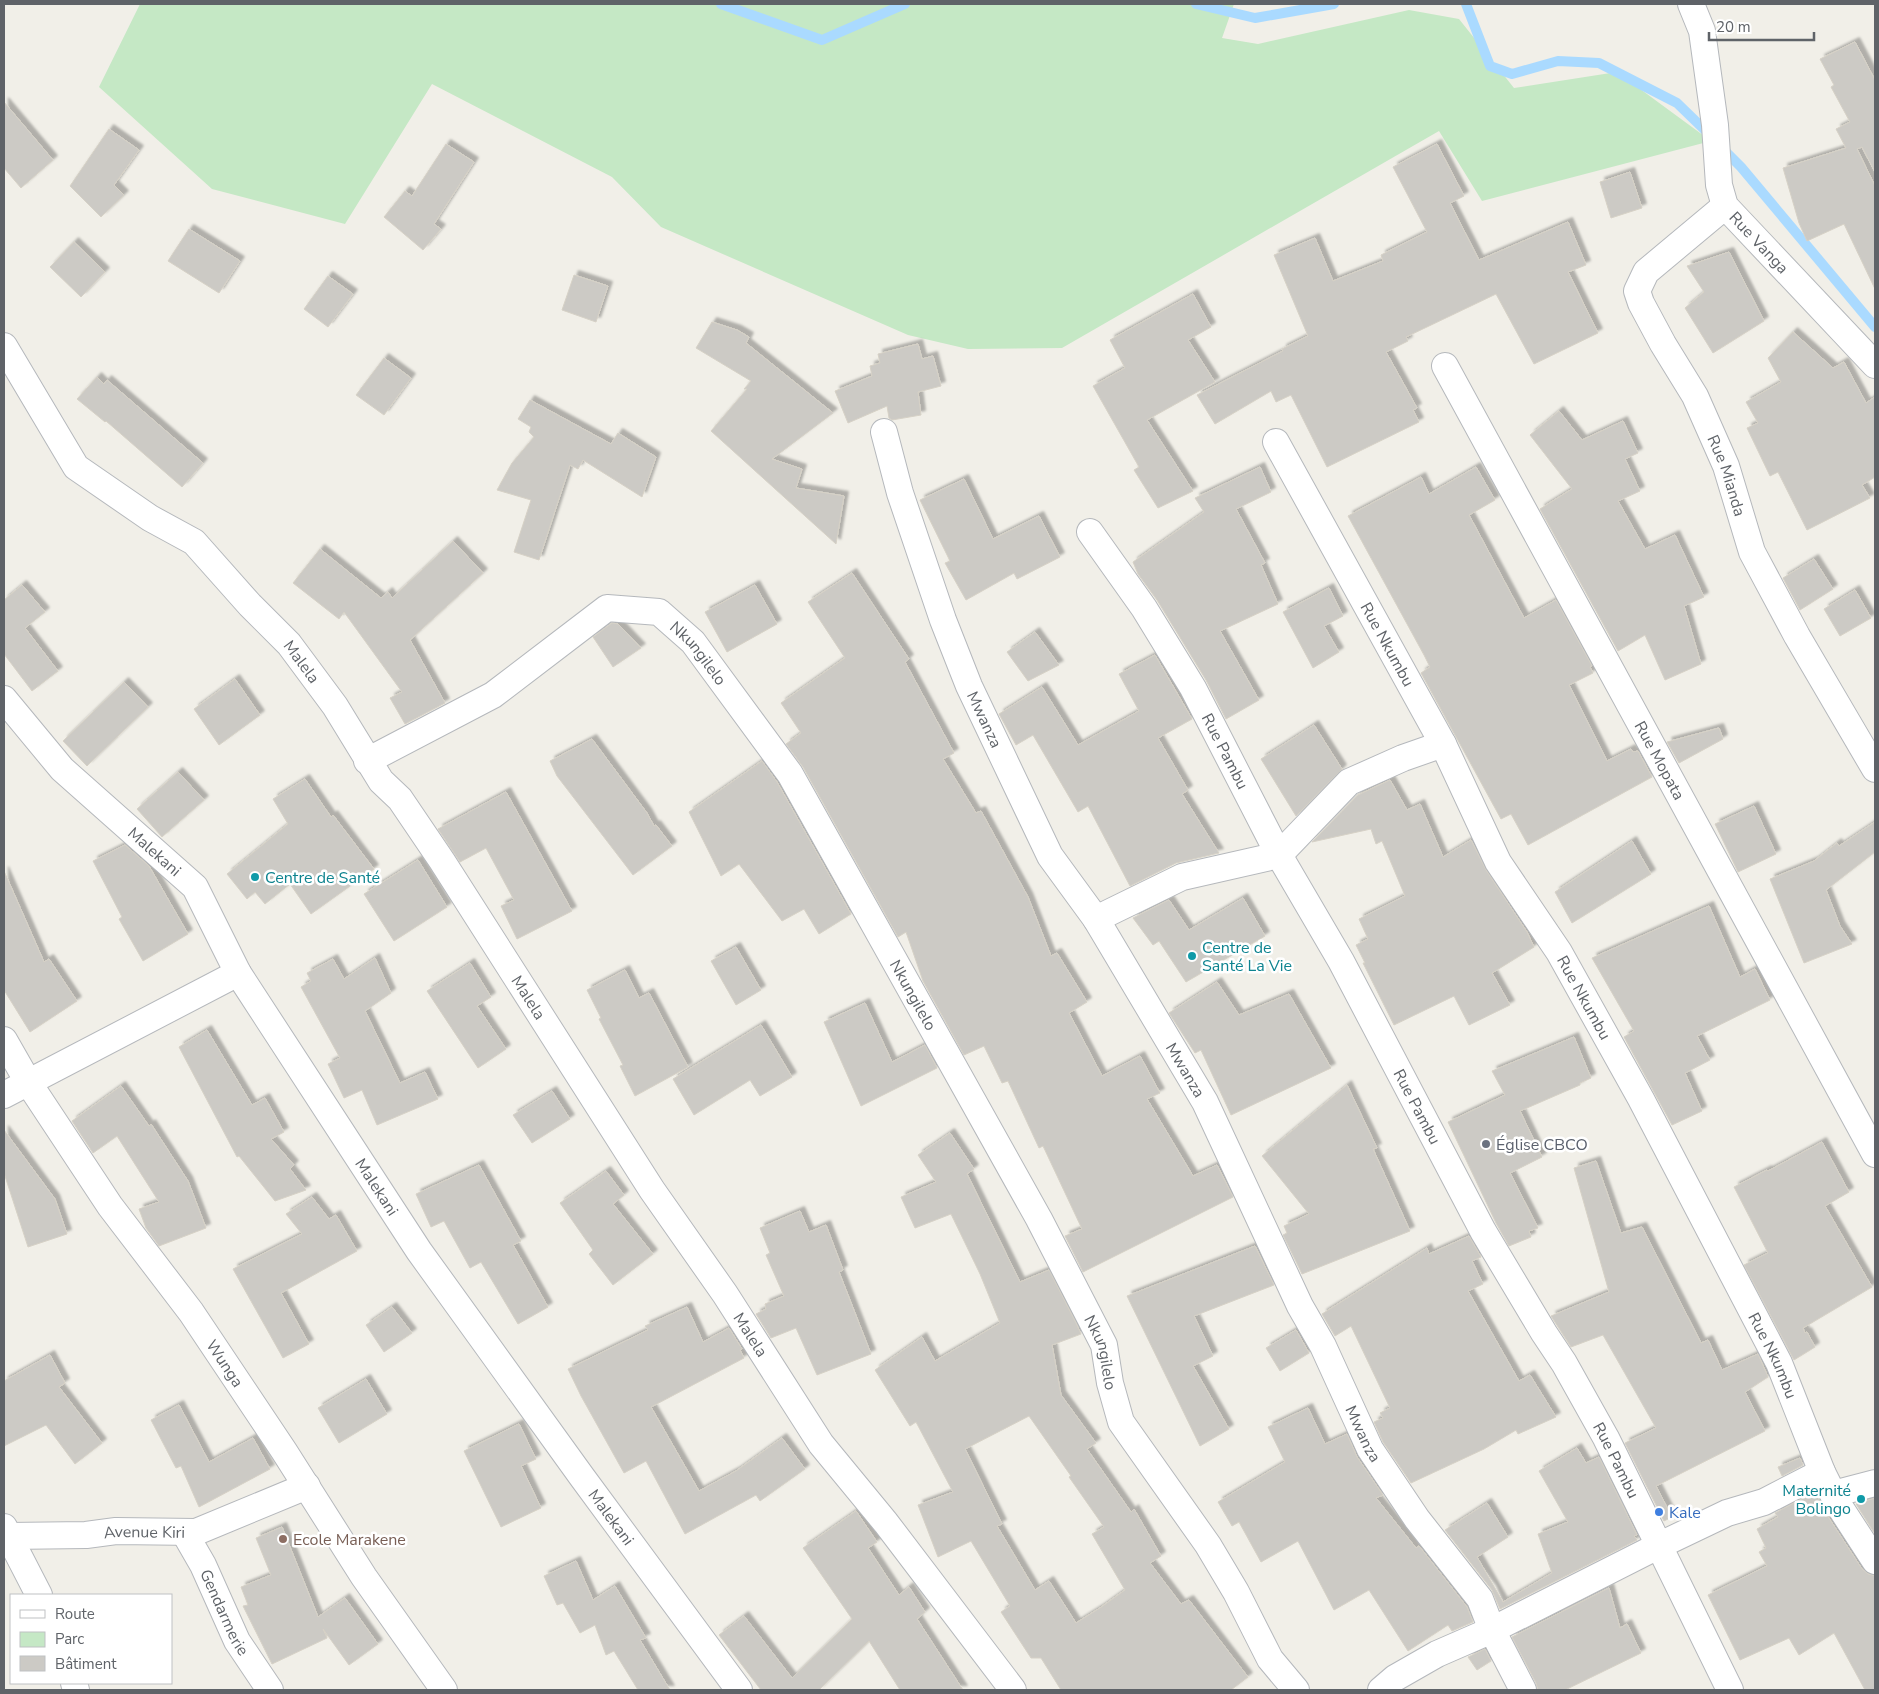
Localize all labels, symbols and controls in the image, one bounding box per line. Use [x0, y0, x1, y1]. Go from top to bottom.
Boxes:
scale bar [1709, 10, 1814, 42]
text: 20 m [1716, 17, 1751, 37]
street label: Rue Vanga [1724, 207, 1793, 279]
street label: Rue Mianda [1702, 431, 1751, 519]
street label: Rue Nkumbu [1355, 599, 1419, 691]
street label: Nkungilelo [665, 617, 731, 690]
street label: Malela [278, 636, 324, 688]
street label: Mwanza [961, 688, 1007, 752]
street label: Rue Pambu [1196, 710, 1253, 793]
street label: Rue Mopata [1629, 717, 1690, 804]
street label: Malekani [123, 822, 186, 882]
place label: Centre de Santé [265, 867, 380, 889]
marker: Centre de Santé [249, 871, 261, 883]
place label: Centre de Santé La Vie [1202, 937, 1292, 977]
marker: Centre de Santé La Vie [1186, 950, 1198, 962]
street label: Rue Nkumbu [1551, 952, 1616, 1044]
street label: Nkungilelo [884, 956, 941, 1035]
street label: Malela [506, 971, 550, 1024]
street label: Mwanza [1160, 1039, 1210, 1102]
street label: Rue Pambu [1388, 1065, 1446, 1149]
place label: Église CBCO [1496, 1134, 1588, 1156]
marker: Église CBCO [1480, 1138, 1492, 1150]
street label: Malekani [350, 1154, 403, 1220]
street label: Malela [728, 1309, 772, 1361]
street label: Rue Nkumbu [1743, 1309, 1802, 1402]
street label: Nkungilelo [1078, 1311, 1121, 1393]
street label: Wunga [201, 1336, 248, 1392]
street label: Mwanza [1340, 1402, 1386, 1467]
street label: Rue Pambu [1587, 1418, 1644, 1502]
place label: Maternité Bolingo [1782, 1480, 1851, 1520]
street label: Malekani [583, 1485, 639, 1550]
marker: Maternité Bolingo [1855, 1493, 1867, 1505]
place label: Kale [1669, 1502, 1701, 1524]
marker: Kale [1653, 1506, 1665, 1518]
street label: Avenue Kiri [102, 1521, 185, 1545]
place label: Ecole Marakene [293, 1529, 406, 1551]
marker: Ecole Marakene [277, 1533, 289, 1545]
street label: Gendarmerie [194, 1566, 254, 1660]
legend [10, 1594, 172, 1684]
text: Route [55, 1604, 95, 1624]
text: Parc [55, 1629, 84, 1649]
text: Bâtiment [55, 1654, 117, 1674]

